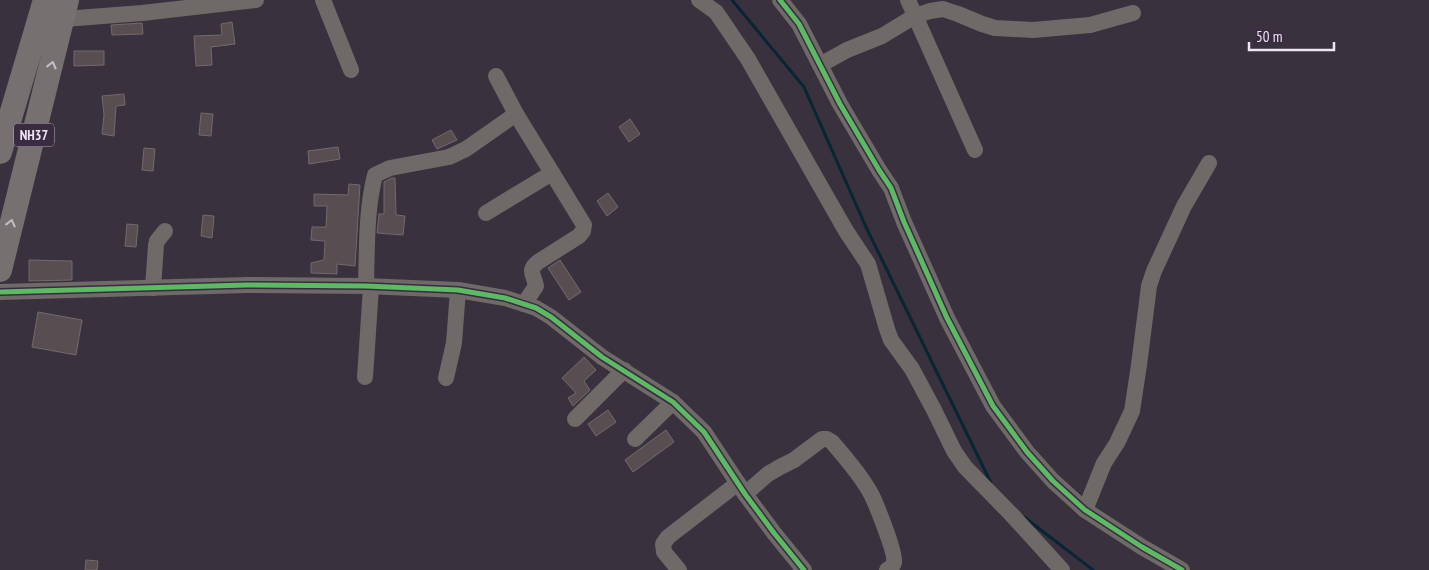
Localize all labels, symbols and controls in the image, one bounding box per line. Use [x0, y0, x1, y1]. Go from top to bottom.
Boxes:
scale bar [1249, 20, 1334, 52]
text: 50 m [1256, 27, 1282, 46]
one-way arrow [46, 61, 57, 70]
road number: NH37 [14, 124, 54, 146]
one-way arrow [6, 219, 16, 227]

